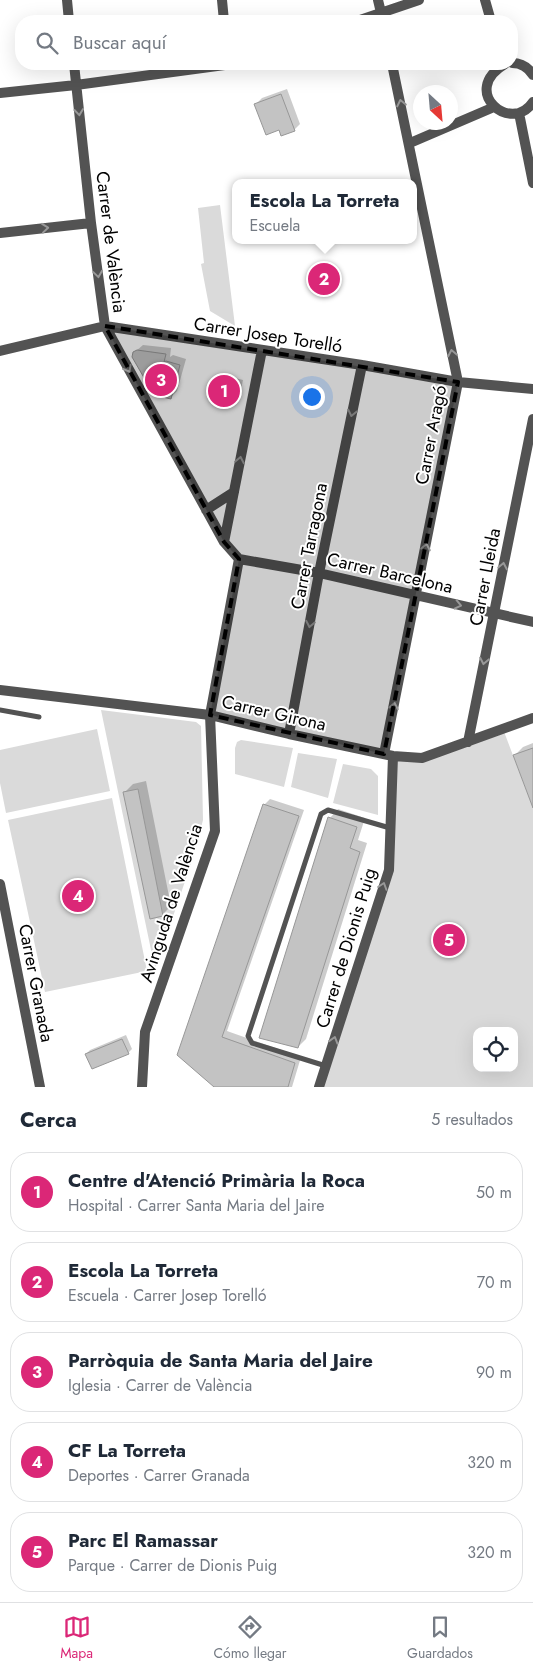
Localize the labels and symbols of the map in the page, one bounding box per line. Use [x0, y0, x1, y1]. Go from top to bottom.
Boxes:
north arrow [413, 85, 458, 130]
one-way arrow [396, 99, 407, 108]
one-way arrow [73, 109, 84, 117]
street label: Carrer de València [89, 170, 133, 314]
one-way arrow [42, 223, 50, 234]
pin: 2 [308, 260, 340, 298]
one-way arrow [92, 269, 102, 278]
street label: Carrer Josep Torelló [192, 310, 344, 360]
one-way arrow [447, 349, 458, 358]
pin: 3 [145, 361, 177, 399]
one-way arrow [122, 363, 132, 372]
pin: 1 [208, 372, 240, 410]
street label: Carrer Aragó [409, 383, 453, 487]
your location [299, 384, 325, 410]
one-way arrow [348, 409, 358, 418]
one-way arrow [234, 456, 245, 465]
street label: Carrer Tarragona [284, 481, 334, 611]
street label: Carrer Lleida [463, 526, 507, 628]
one-way arrow [420, 543, 431, 552]
street label: Carrer Barcelona [324, 546, 456, 600]
one-way arrow [498, 561, 508, 570]
one-way arrow [454, 599, 463, 610]
one-way arrow [305, 619, 315, 628]
one-way arrow [480, 657, 490, 666]
street label: Carrer Girona [219, 688, 329, 738]
one-way arrow [388, 702, 399, 711]
street label: Avinguda de València [133, 820, 209, 986]
street label: Carrer de Dionis Puig [309, 865, 383, 1031]
pin: 4 [62, 877, 94, 915]
one-way arrow [378, 882, 388, 890]
pin: 5 [433, 921, 465, 959]
street label: Carrer Granada [12, 922, 60, 1044]
one-way arrow [328, 1037, 338, 1045]

